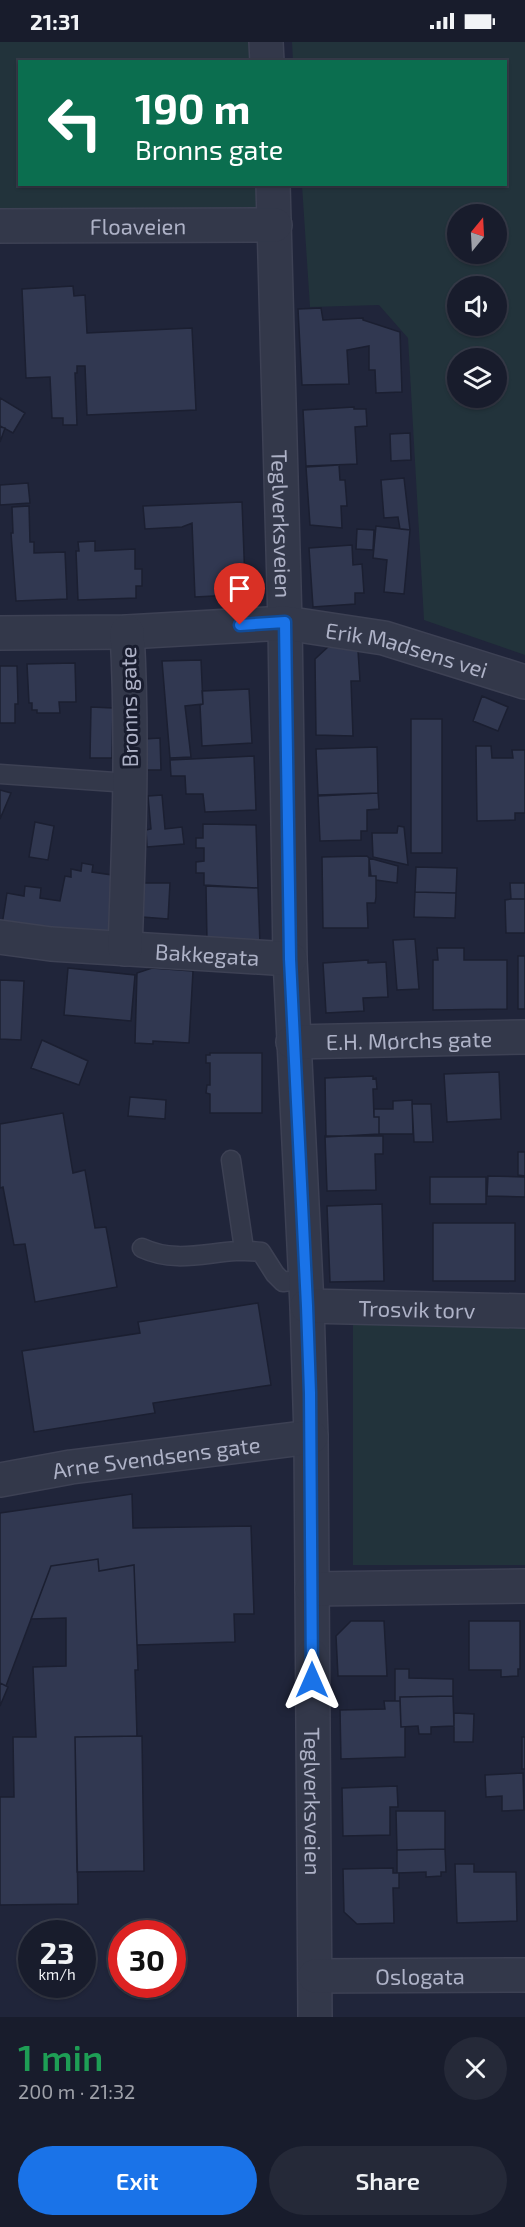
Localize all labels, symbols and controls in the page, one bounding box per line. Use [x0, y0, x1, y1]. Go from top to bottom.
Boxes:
text: 21:31 [30, 8, 80, 34]
text: 190 m [135, 82, 251, 132]
icon: left [36, 84, 114, 162]
text: Bronns gate [135, 133, 283, 165]
north arrow [447, 204, 507, 264]
map controls [447, 204, 507, 408]
street label: Floaveien [90, 212, 186, 239]
button: sound [447, 276, 507, 336]
button: layers [447, 348, 507, 408]
street label: Teglverksveien [267, 449, 297, 598]
pin [214, 563, 265, 625]
icon: arrive [223, 572, 256, 605]
street label: Erik Madsens vei [324, 616, 491, 683]
street label: Bronns gate [114, 646, 142, 768]
street label: Bakkegata [154, 938, 260, 970]
street label: E.H. Mørchs gate [325, 1025, 492, 1054]
street label: Trosvik torv [358, 1294, 476, 1323]
street label: Arne Svendsens gate [50, 1430, 262, 1483]
position arrow [280, 1648, 344, 1712]
street label: Teglverksveien [300, 1727, 327, 1876]
speed limit sign: 30 [108, 1920, 186, 1998]
text: 23 [40, 1934, 74, 1970]
street label: Oslogata [375, 1962, 465, 1989]
text: km/h [38, 1965, 76, 1983]
text: 1 min [18, 2035, 103, 2078]
button: close [444, 2037, 507, 2100]
text: 200 m · 21:32 [18, 2079, 135, 2103]
button: Exit [18, 2146, 257, 2215]
button: Share [269, 2146, 507, 2215]

